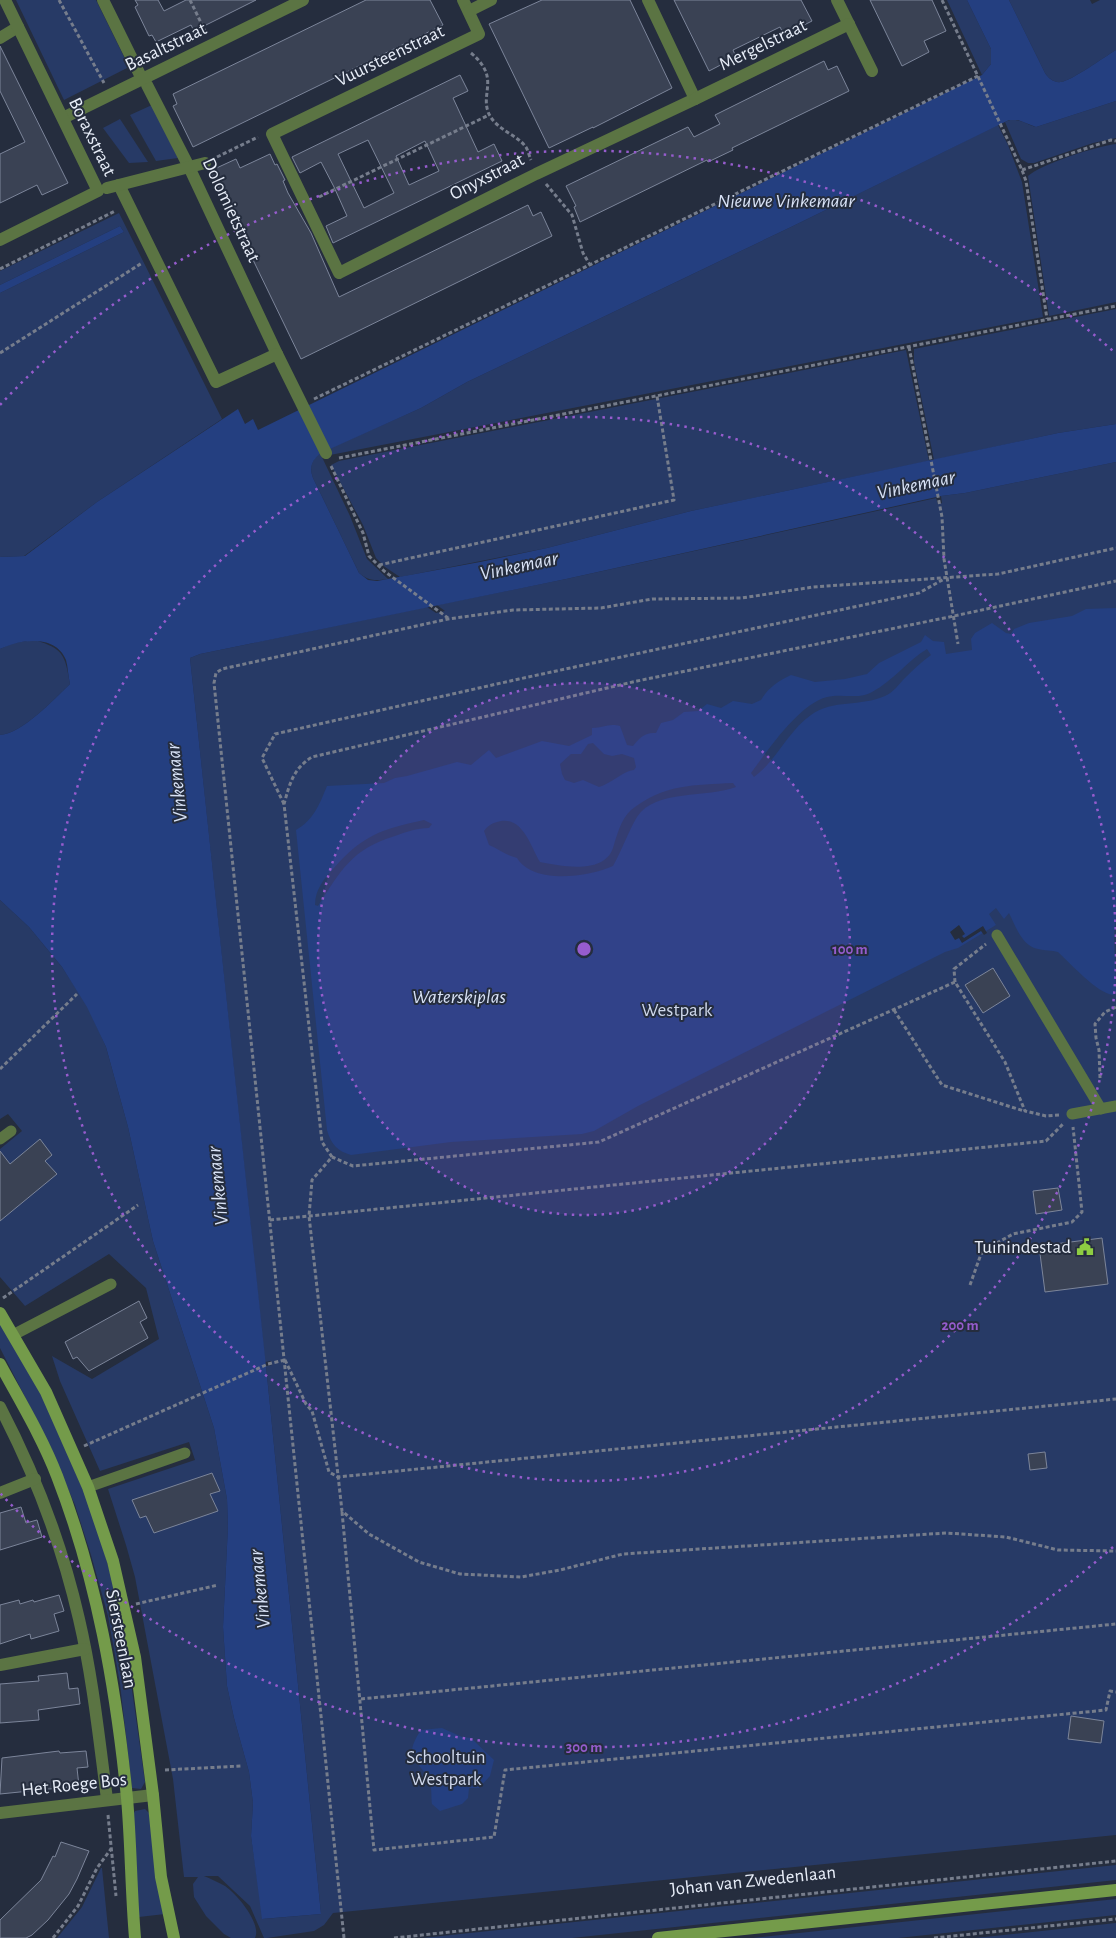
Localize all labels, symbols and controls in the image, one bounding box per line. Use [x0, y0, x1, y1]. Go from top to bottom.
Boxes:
street label: Mergelstraat [716, 16, 810, 74]
street label: Basaltstraat [122, 19, 210, 75]
street label: Vuursteenstraat [333, 22, 447, 90]
street label: Boraxstraat [65, 95, 119, 179]
street label: Onyxstraat [447, 150, 527, 204]
street label: Dolomietstraat [199, 155, 263, 265]
water label: Nieuwe Vinkemaar [717, 191, 855, 211]
water label: Vinkemaar [875, 467, 957, 503]
water label: Vinkemaar [478, 548, 560, 584]
water label: Vinkemaar [163, 742, 191, 824]
centre of rings [575, 940, 593, 958]
text: 100 m [832, 942, 868, 957]
water label: Waterskiplas [412, 987, 507, 1007]
park label: Westpark [641, 1001, 713, 1020]
water label: Vinkemaar [204, 1145, 232, 1227]
public building icon: Tuinindestad [1075, 1237, 1095, 1257]
place label: Tuinindestad [974, 1238, 1071, 1257]
text: 200 m [941, 1318, 979, 1333]
water label: Vinkemaar [246, 1548, 274, 1630]
street label: Siersteenlaan [102, 1588, 140, 1690]
text: 300 m [566, 1740, 602, 1755]
park label: Schooltuin Westpark [406, 1748, 486, 1789]
street label: Het Roege Bos [20, 1770, 128, 1800]
street label: Johan van Zwedenlaan [669, 1863, 837, 1899]

